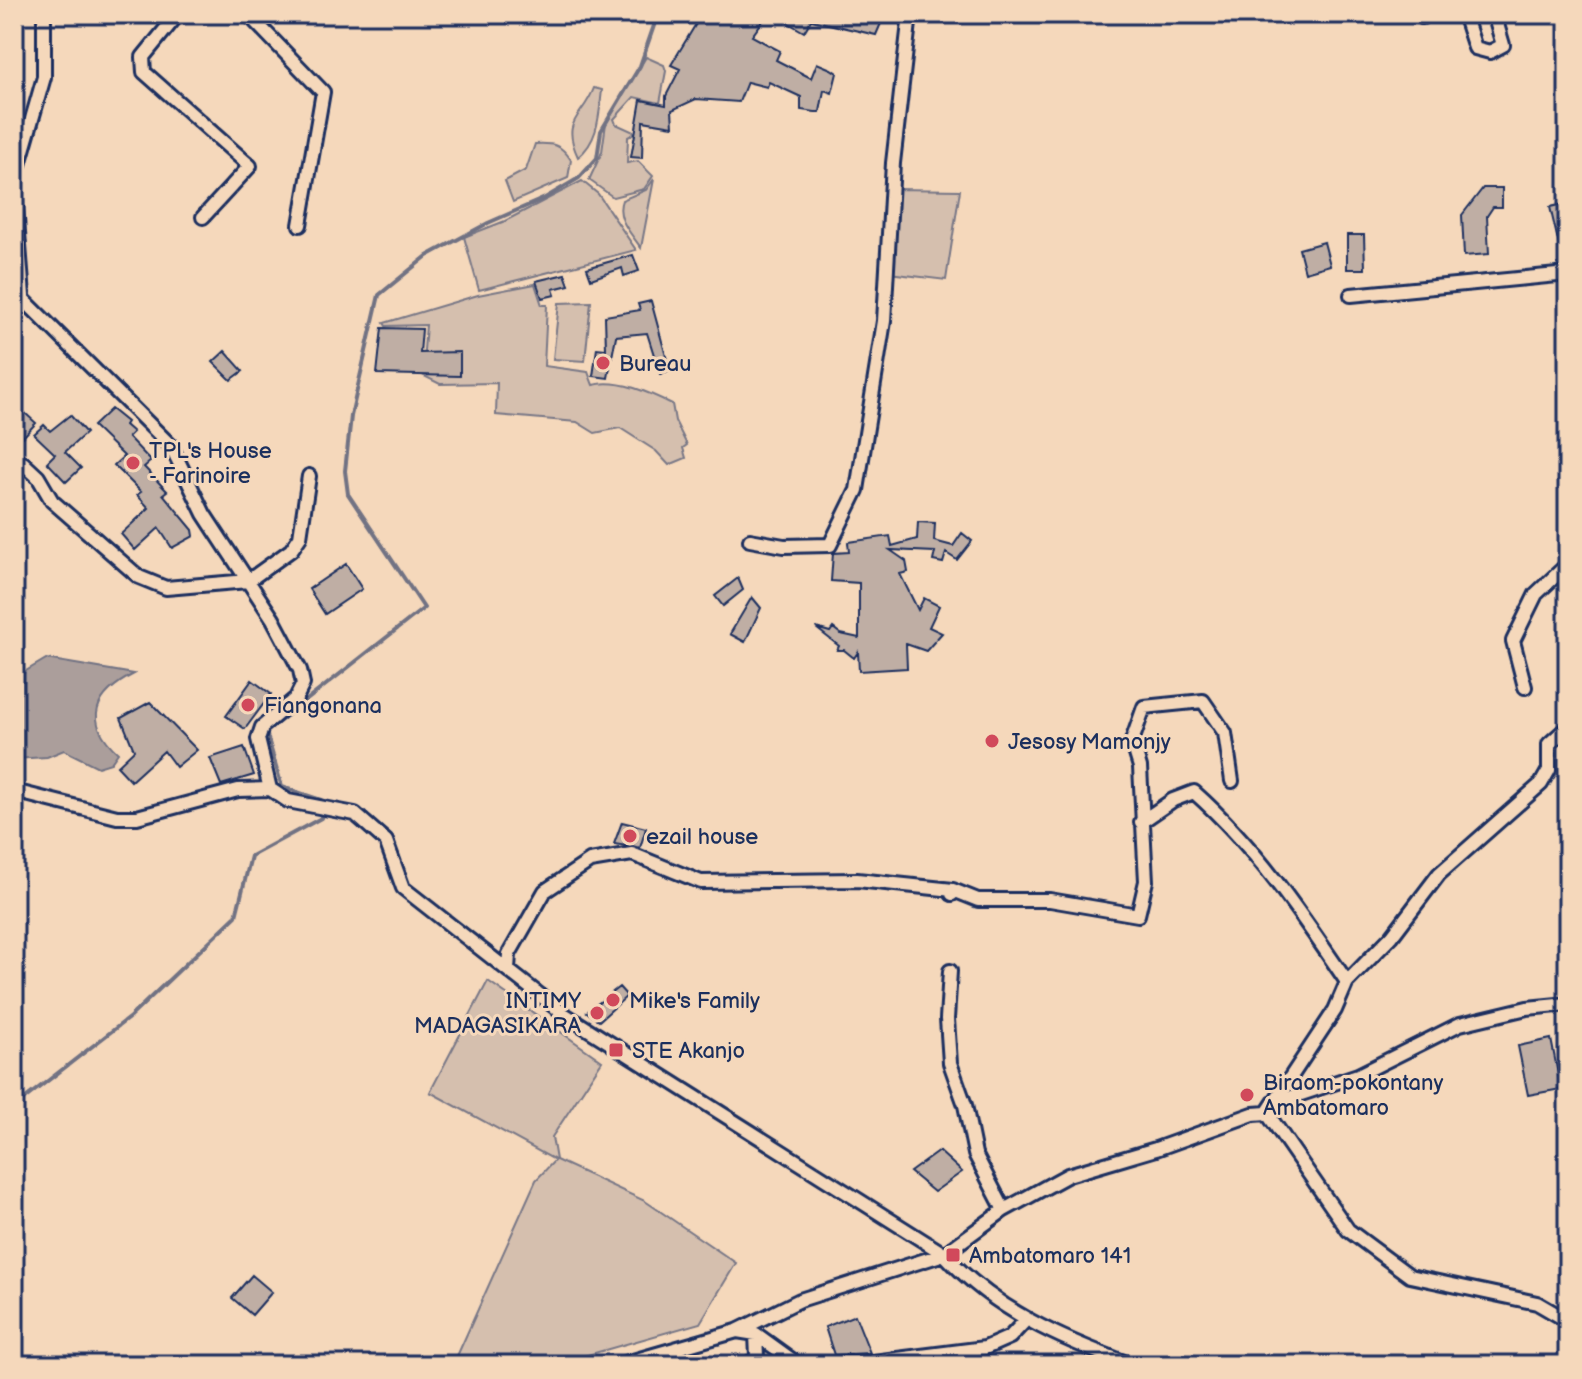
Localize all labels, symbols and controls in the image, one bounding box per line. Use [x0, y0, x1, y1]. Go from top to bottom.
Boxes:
place label: Bureau [619, 351, 692, 378]
marker: Bureau [594, 354, 612, 372]
place label: TPL's House - Farinoire [149, 438, 272, 490]
marker: TPL's House - Farinoire [124, 454, 142, 472]
place label: Fiangonana [264, 693, 382, 720]
marker: Fiangonana [239, 696, 257, 714]
place label: Jesosy Mamonjy [1008, 729, 1171, 756]
marker: Jesosy Mamonjy [983, 732, 1001, 750]
place label: ezail house [646, 824, 758, 851]
marker: ezail house [621, 827, 639, 845]
place label: INTIMY MADAGASIKARA [414, 988, 582, 1040]
place label: Mike's Family [629, 988, 760, 1015]
marker: Mike's Family [604, 991, 622, 1009]
marker: INTIMY MADAGASIKARA [588, 1004, 606, 1022]
place label: STE Akanjo [632, 1038, 745, 1065]
marker: STE Akanjo [607, 1041, 625, 1059]
place label: Biraom-pokontany Ambatomaro [1263, 1070, 1443, 1122]
marker: Biraom-pokontany Ambatomaro [1238, 1086, 1256, 1104]
place label: Ambatomaro 141 [969, 1243, 1131, 1270]
marker: Ambatomaro 141 [944, 1246, 962, 1264]

